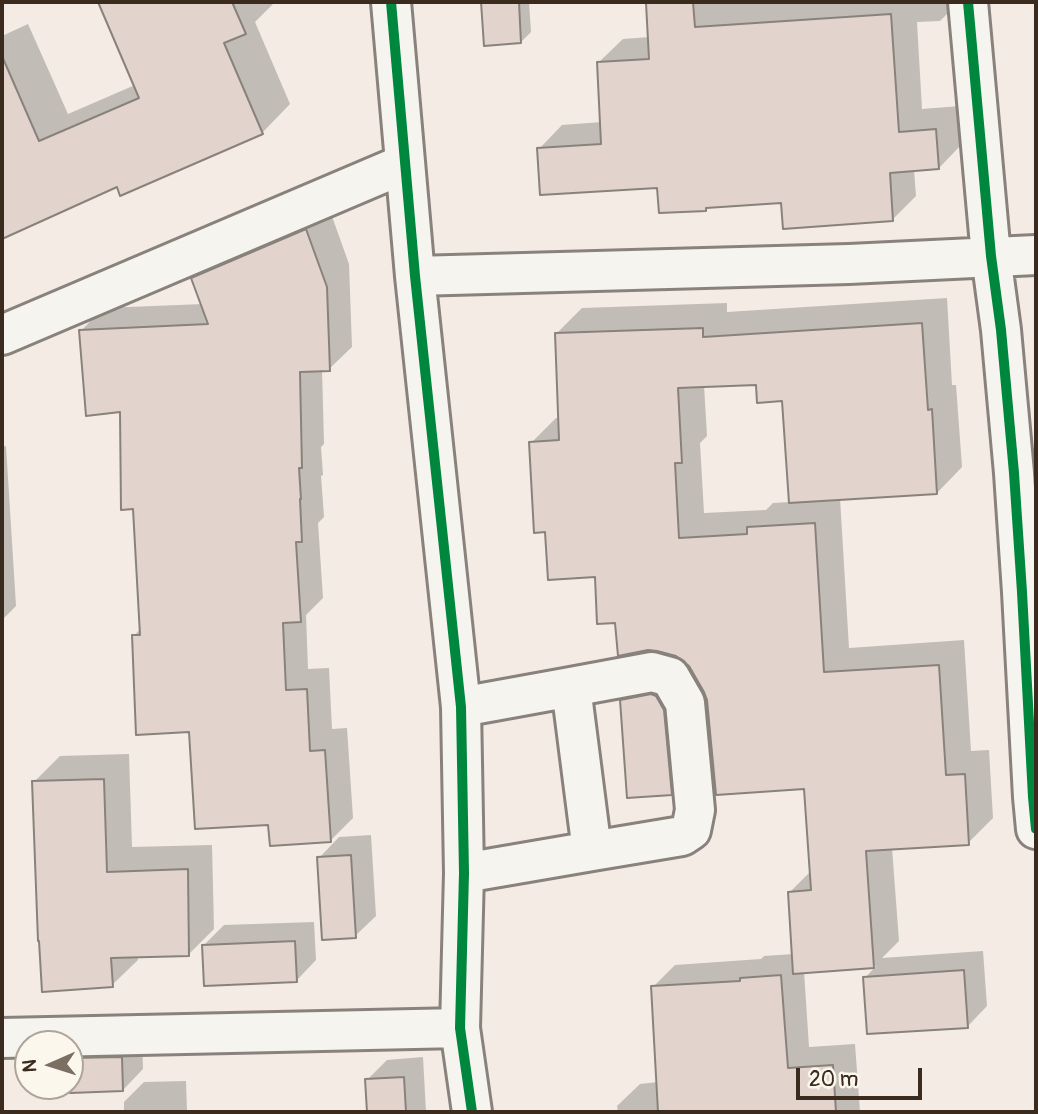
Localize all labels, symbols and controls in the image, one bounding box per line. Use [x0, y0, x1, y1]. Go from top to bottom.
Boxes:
north arrow [14, 1030, 84, 1100]
scale bar [800, 1054, 926, 1098]
text: N [18, 1059, 42, 1073]
text: 20 m [809, 1066, 858, 1093]

